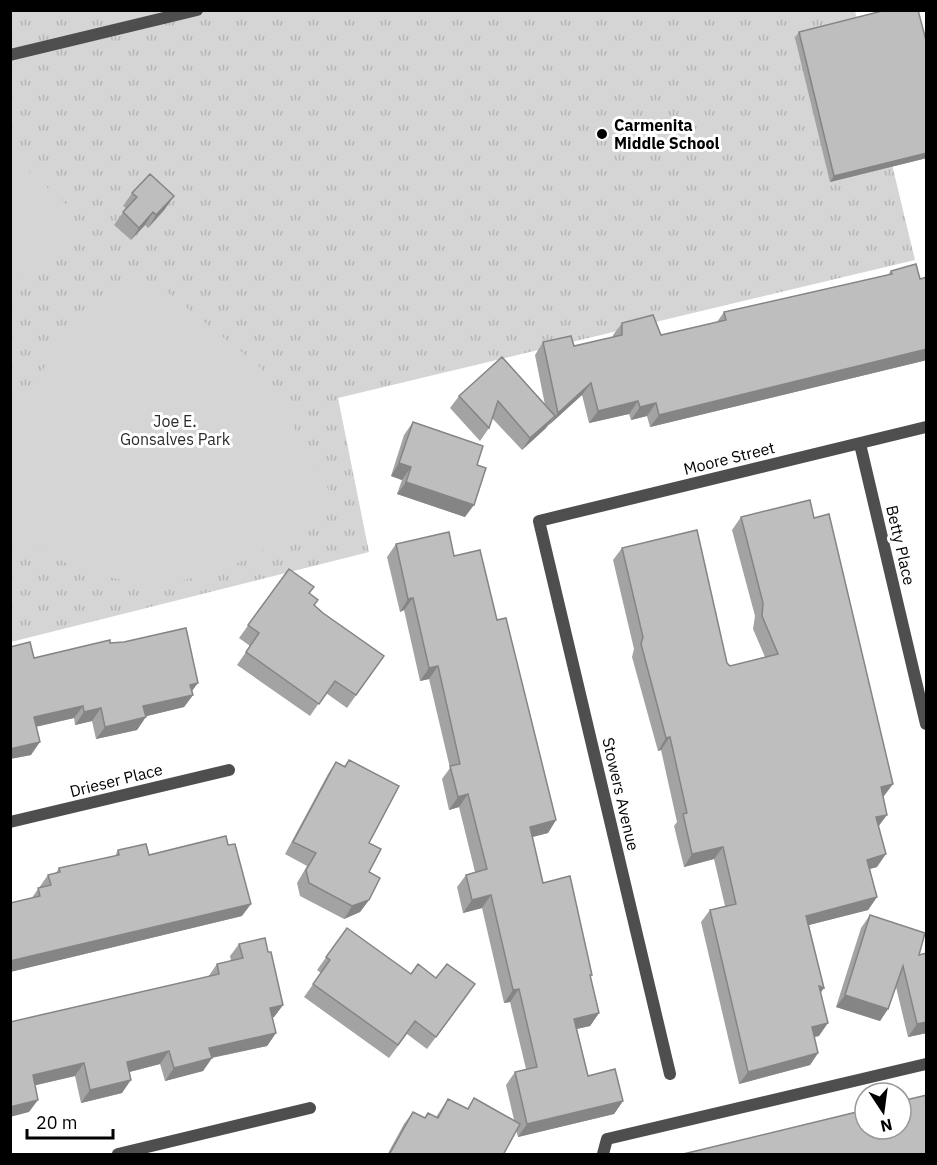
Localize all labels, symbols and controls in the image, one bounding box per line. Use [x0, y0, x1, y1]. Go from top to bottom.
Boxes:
place label: Carmenita Middle School [614, 115, 720, 153]
marker: Carmenita Middle School [595, 127, 609, 141]
park label: Joe E. Gonsalves Park [120, 411, 231, 449]
street label: Moore Street [681, 437, 777, 479]
street label: Betty Place [882, 503, 920, 587]
street label: Stowers Avenue [598, 735, 644, 853]
street label: Drieser Place [68, 759, 165, 801]
north arrow [853, 1081, 913, 1141]
scale bar [27, 1102, 112, 1140]
text: 20 m [36, 1111, 78, 1134]
text: N [878, 1115, 894, 1137]

